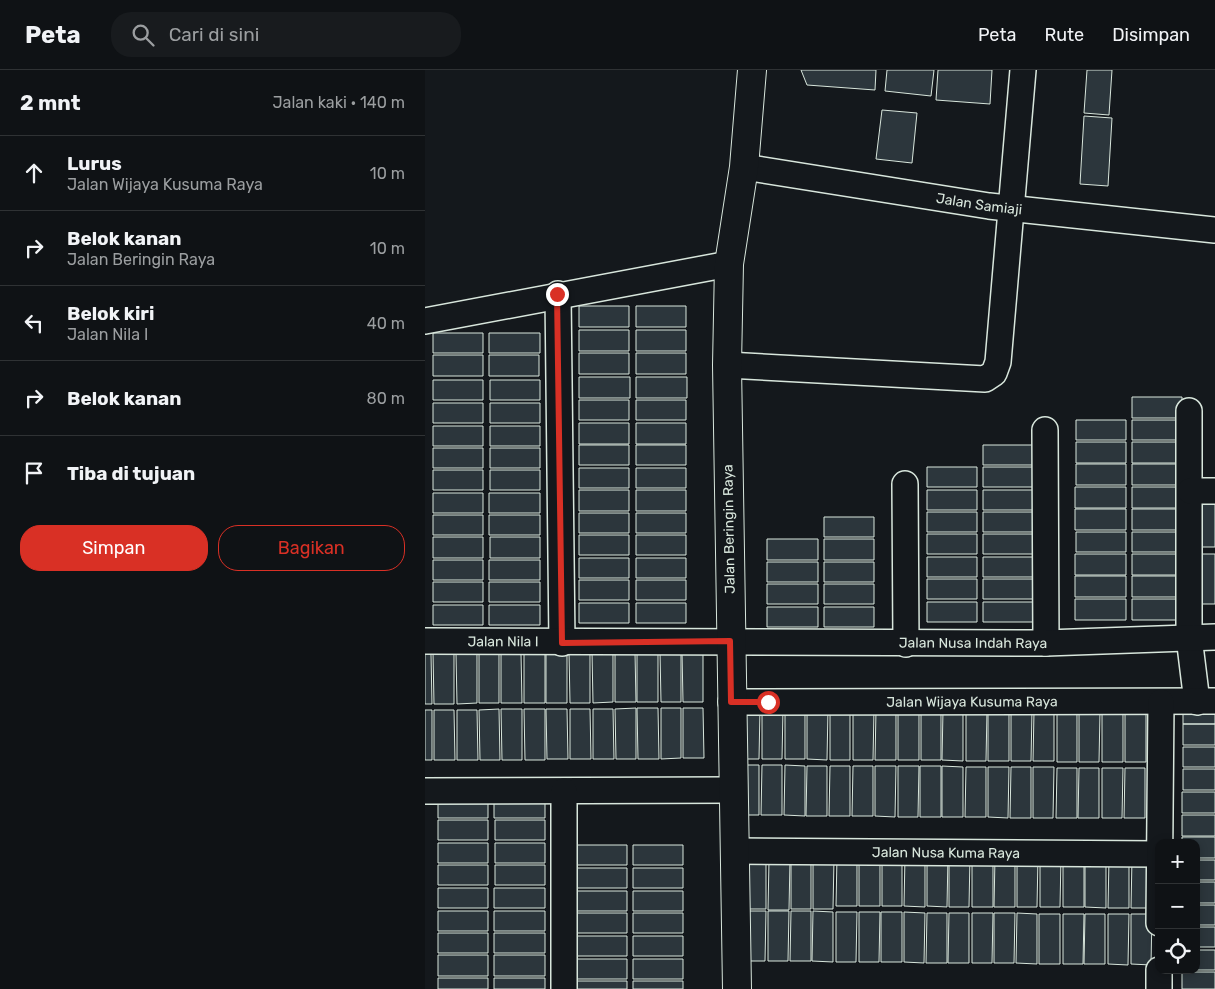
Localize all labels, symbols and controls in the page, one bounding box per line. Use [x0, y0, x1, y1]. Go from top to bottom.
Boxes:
search box [111, 12, 461, 57]
text: Peta [25, 21, 81, 49]
icon: search [129, 21, 157, 49]
text: Cari di sini [169, 23, 259, 46]
text: Peta [978, 24, 1016, 46]
text: Rute [1044, 24, 1084, 46]
text: Disimpan [1112, 24, 1190, 46]
text: 2 mnt [20, 90, 81, 115]
text: Jalan kaki · 140 m [272, 93, 405, 112]
text: Lurus [67, 152, 122, 175]
icon: ahead [20, 159, 48, 187]
text: 10 m [370, 164, 405, 183]
text: Jalan Wijaya Kusuma Raya [67, 175, 263, 194]
street label: Jalan Samiaji [935, 189, 1023, 218]
text: Belok kanan [67, 227, 182, 250]
icon: right [20, 234, 48, 262]
text: 10 m [370, 239, 405, 258]
text: Jalan Beringin Raya [67, 250, 215, 269]
route end [546, 283, 569, 306]
text: Belok kiri [67, 302, 154, 325]
icon: left [20, 309, 48, 337]
text: 40 m [367, 314, 405, 333]
text: Jalan Nila I [67, 325, 148, 344]
icon: right [20, 384, 48, 412]
text: Belok kanan [67, 387, 182, 410]
text: 80 m [367, 389, 405, 408]
icon: arrive [20, 459, 48, 487]
text: Tiba di tujuan [67, 462, 195, 485]
street label: Jalan Beringin Raya [719, 464, 739, 594]
button: Simpan [20, 525, 208, 571]
button: Bagikan [218, 525, 405, 571]
street label: Jalan Nila I [467, 633, 539, 650]
street label: Jalan Nusa Indah Raya [899, 634, 1047, 652]
route start [757, 691, 780, 714]
street label: Jalan Wijaya Kusuma Raya [886, 693, 1058, 710]
map controls [1155, 839, 1200, 974]
button: + [1155, 839, 1200, 884]
street label: Jalan Nusa Kuma Raya [872, 843, 1020, 862]
button: − [1155, 884, 1200, 929]
button: locate [1155, 929, 1200, 974]

